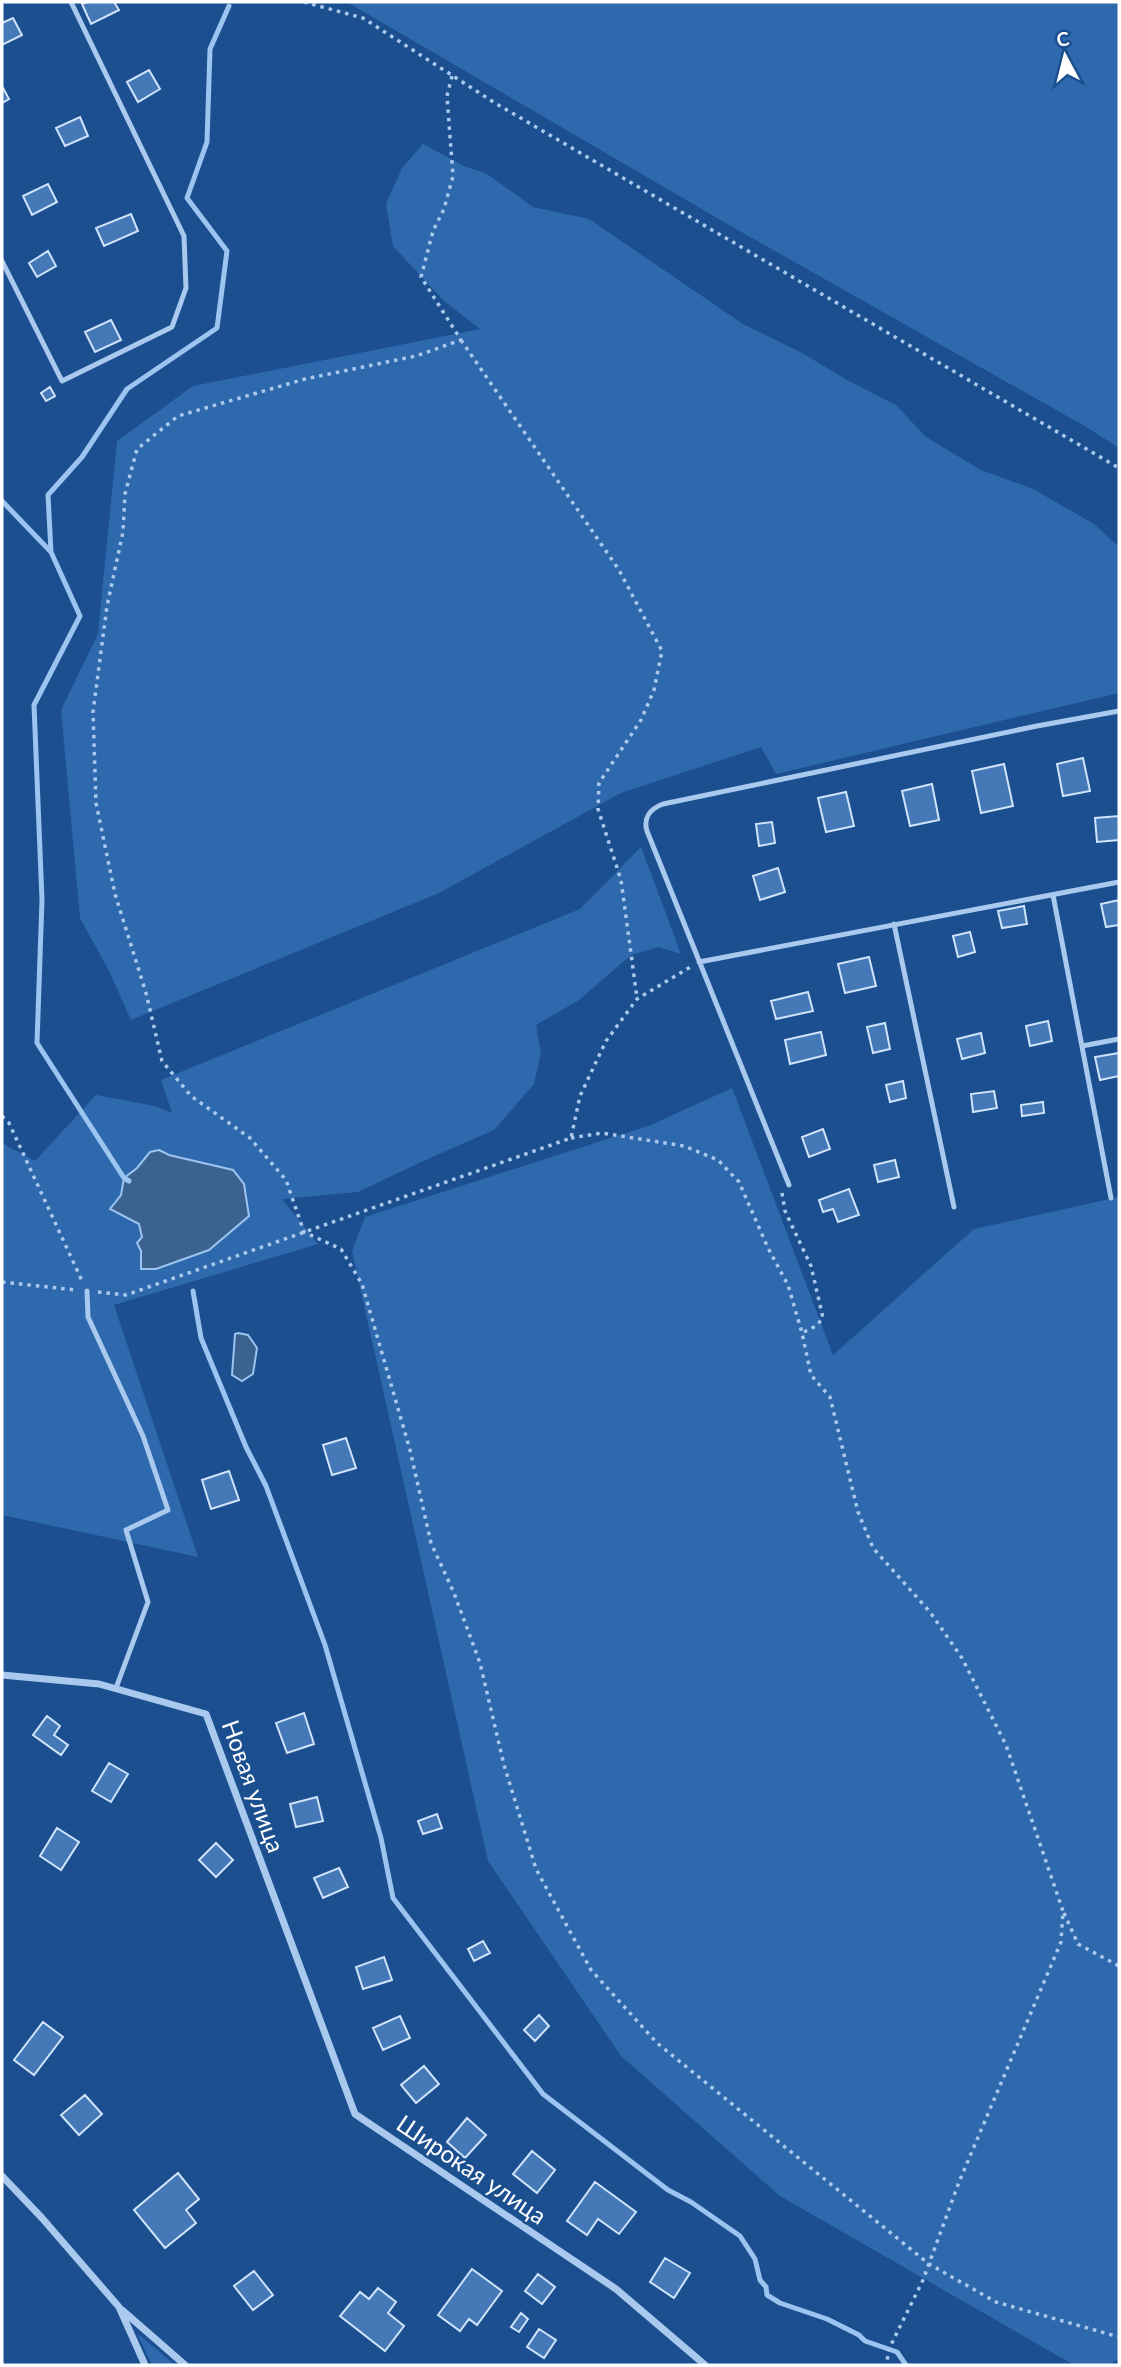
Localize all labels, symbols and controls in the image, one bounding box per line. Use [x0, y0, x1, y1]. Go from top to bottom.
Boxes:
north arrow [1030, 21, 1100, 91]
text: С [1055, 26, 1071, 51]
street label: Новая улица [217, 1716, 291, 1856]
street label: Широкая улица [392, 2108, 552, 2230]

